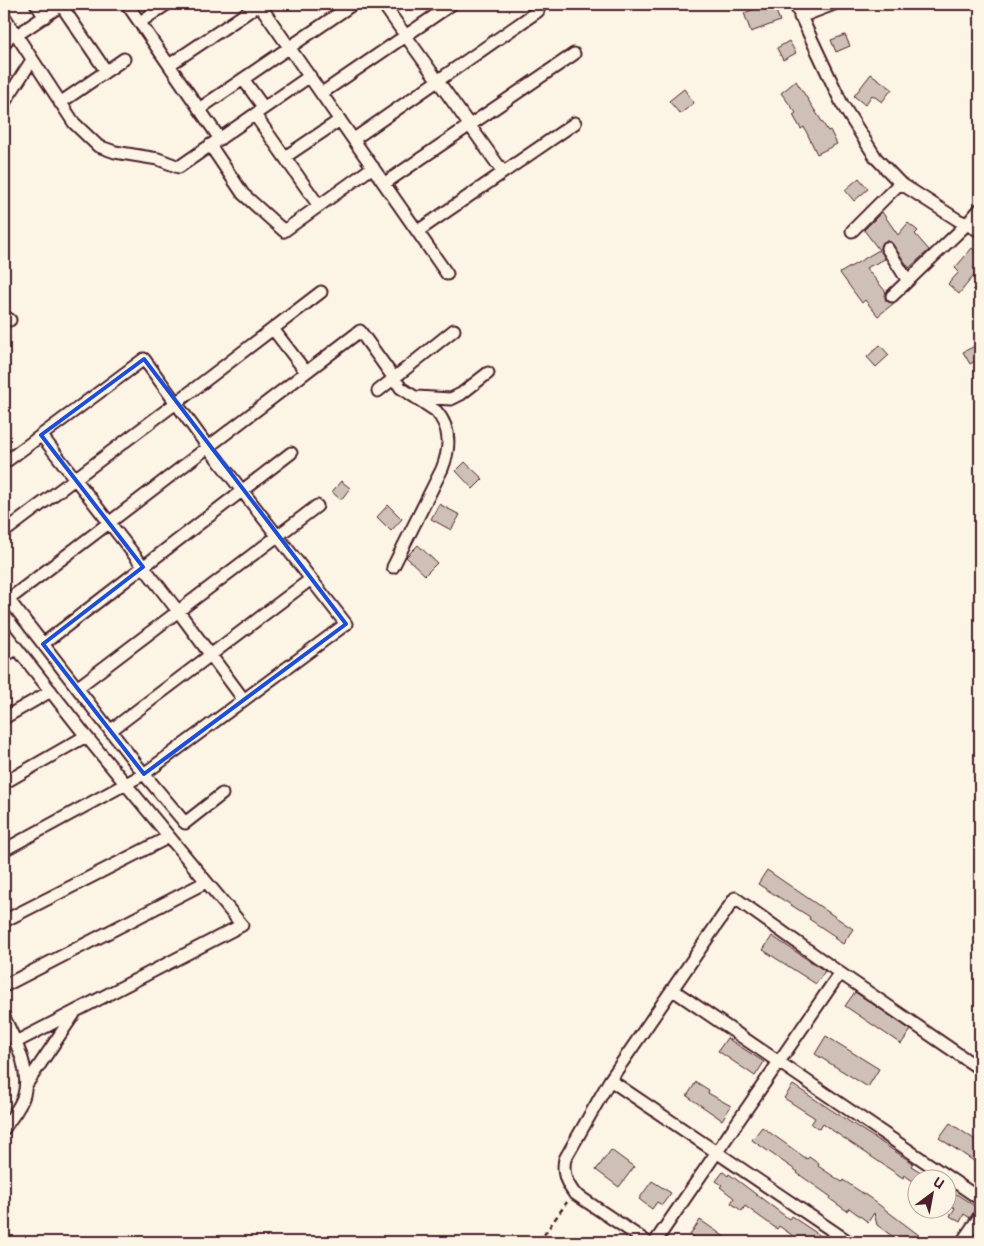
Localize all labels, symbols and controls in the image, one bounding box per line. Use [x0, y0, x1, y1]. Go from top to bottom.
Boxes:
north arrow [906, 1168, 956, 1218]
text: U [930, 1172, 948, 1193]

